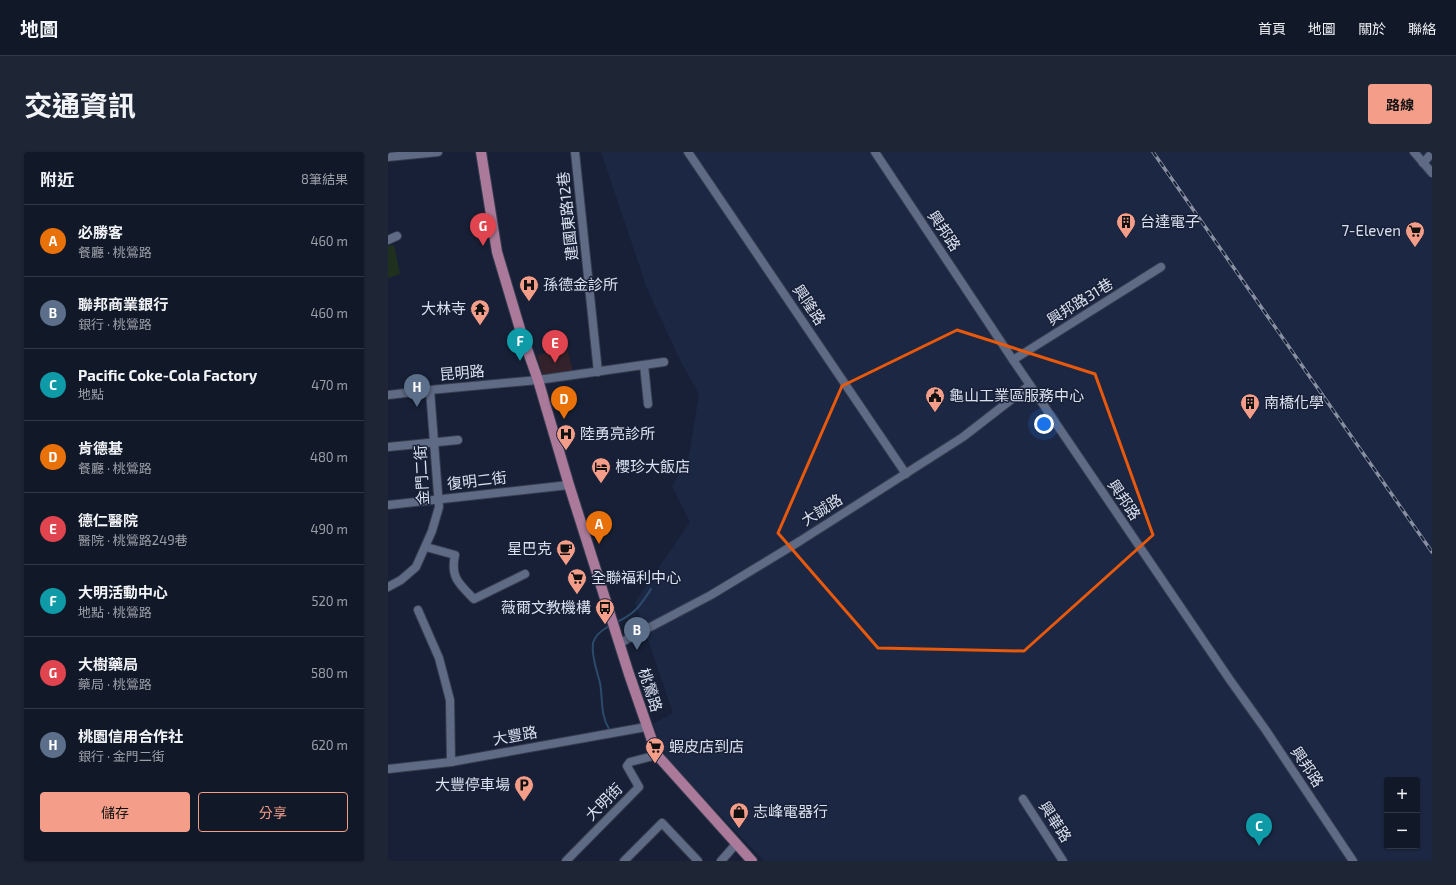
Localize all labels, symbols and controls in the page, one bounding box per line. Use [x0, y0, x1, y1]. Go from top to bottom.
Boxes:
text: 地圖 [20, 17, 58, 40]
text: 首頁 [1258, 20, 1286, 37]
text: 地圖 [1308, 20, 1336, 37]
text: 關於 [1358, 20, 1386, 37]
text: 聯絡 [1408, 20, 1436, 37]
button: 路線 [1368, 84, 1432, 124]
text: 交通資訊 [24, 88, 136, 122]
text: 附近 [40, 169, 74, 189]
text: 8筆結果 [301, 171, 348, 187]
street label: 建國東路12巷 [553, 171, 581, 262]
street label: 興邦路 [925, 207, 965, 254]
building icon: 台達電子 [1115, 211, 1137, 239]
place label: 台達電子 [1140, 212, 1200, 230]
pin: G [470, 213, 496, 246]
supermarket icon: 7-Eleven [1404, 220, 1426, 248]
place label: 7-Eleven [1341, 221, 1401, 239]
text: 必勝客 [78, 223, 123, 241]
text: A [49, 233, 57, 249]
text: 460 m [310, 233, 348, 249]
text: 餐廳 · 桃鶯路 [78, 244, 152, 260]
hospital icon: 孫德金診所 [518, 274, 540, 302]
street label: 興邦路31巷 [1043, 274, 1116, 328]
place label: 孫德金診所 [543, 275, 618, 293]
street label: 興隆路 [790, 281, 830, 328]
text: 聯邦商業銀行 [78, 295, 168, 313]
temple icon: 大林寺 [469, 298, 491, 326]
place label: 大林寺 [421, 299, 466, 317]
text: B [49, 305, 57, 321]
text: 460 m [310, 305, 348, 321]
text: 銀行 · 桃鶯路 [78, 316, 152, 332]
pin: F [507, 328, 533, 361]
pin: E [542, 330, 568, 363]
street label: 昆明路 [439, 361, 485, 383]
text: Pacific Coke-Cola Factory [78, 366, 257, 384]
pin: H [404, 374, 430, 407]
text: C [49, 377, 57, 393]
text: 470 m [311, 377, 348, 393]
public building icon: 龜山工業區服務中心 [924, 385, 946, 413]
text: 地點 [78, 386, 104, 402]
pin: D [551, 386, 577, 419]
place label: 龜山工業區服務中心 [949, 386, 1084, 404]
building icon: 南橋化學 [1239, 392, 1261, 420]
place label: 南橋化學 [1264, 393, 1324, 411]
your location [1034, 414, 1054, 434]
hospital icon: 陸勇亮診所 [555, 423, 577, 451]
place label: 陸勇亮診所 [580, 424, 655, 442]
text: 肯德基 [78, 439, 123, 457]
street label: 金門二街 [410, 445, 432, 505]
text: D [49, 449, 57, 465]
text: 480 m [310, 449, 348, 465]
hotel icon: 櫻珍大飯店 [590, 456, 612, 484]
place label: 櫻珍大飯店 [615, 457, 690, 475]
text: 餐廳 · 桃鶯路 [78, 460, 152, 476]
street label: 復明二街 [446, 467, 508, 493]
street label: 興邦路 [1105, 476, 1145, 523]
street label: 大誠路 [798, 490, 845, 529]
text: 德仁醫院 [78, 511, 138, 529]
pin: A [586, 511, 612, 544]
text: E [49, 521, 57, 537]
text: 490 m [310, 521, 348, 537]
text: 醫院 · 桃鶯路249巷 [78, 532, 188, 548]
cafe icon: 星巴克 [555, 538, 577, 566]
place label: 星巴克 [507, 539, 552, 557]
supermarket icon: 全聯福利中心 [566, 567, 588, 595]
place label: 全聯福利中心 [591, 568, 681, 586]
text: 大明活動中心 [78, 583, 168, 601]
text: F [49, 593, 57, 609]
text: 520 m [312, 593, 348, 609]
bus stop icon: 薇爾文教機構 [594, 597, 616, 625]
place label: 薇爾文教機構 [501, 598, 591, 616]
text: 地點 · 桃鶯路 [78, 604, 152, 620]
pin: B [624, 617, 650, 650]
text: 大樹藥局 [78, 655, 138, 673]
text: G [49, 665, 57, 681]
text: 580 m [311, 665, 348, 681]
street label: 桃鶯路 [635, 666, 666, 714]
text: 藥局 · 桃鶯路 [78, 676, 152, 692]
street label: 大豐路 [491, 722, 539, 748]
text: 桃園信用合作社 [78, 727, 183, 745]
supermarket icon: 蝦皮店到店 [644, 736, 666, 764]
text: H [49, 737, 57, 753]
text: 620 m [311, 737, 348, 753]
place label: 蝦皮店到店 [669, 737, 744, 755]
street label: 興邦路 [1288, 743, 1328, 790]
text: 銀行 · 金門二街 [78, 748, 165, 764]
parking icon: 大豐停車場 [513, 774, 535, 802]
place label: 大豐停車場 [435, 775, 510, 793]
map controls [1384, 777, 1420, 849]
button: + [1384, 777, 1420, 813]
street label: 大明街 [581, 779, 626, 824]
button: 儲存 [40, 792, 190, 832]
button: 分享 [198, 792, 348, 832]
street label: 興華路 [1036, 798, 1076, 845]
shop icon: 志峰電器行 [728, 801, 750, 829]
place label: 志峰電器行 [753, 802, 828, 820]
pin: C [1246, 813, 1272, 846]
button: − [1384, 813, 1420, 849]

